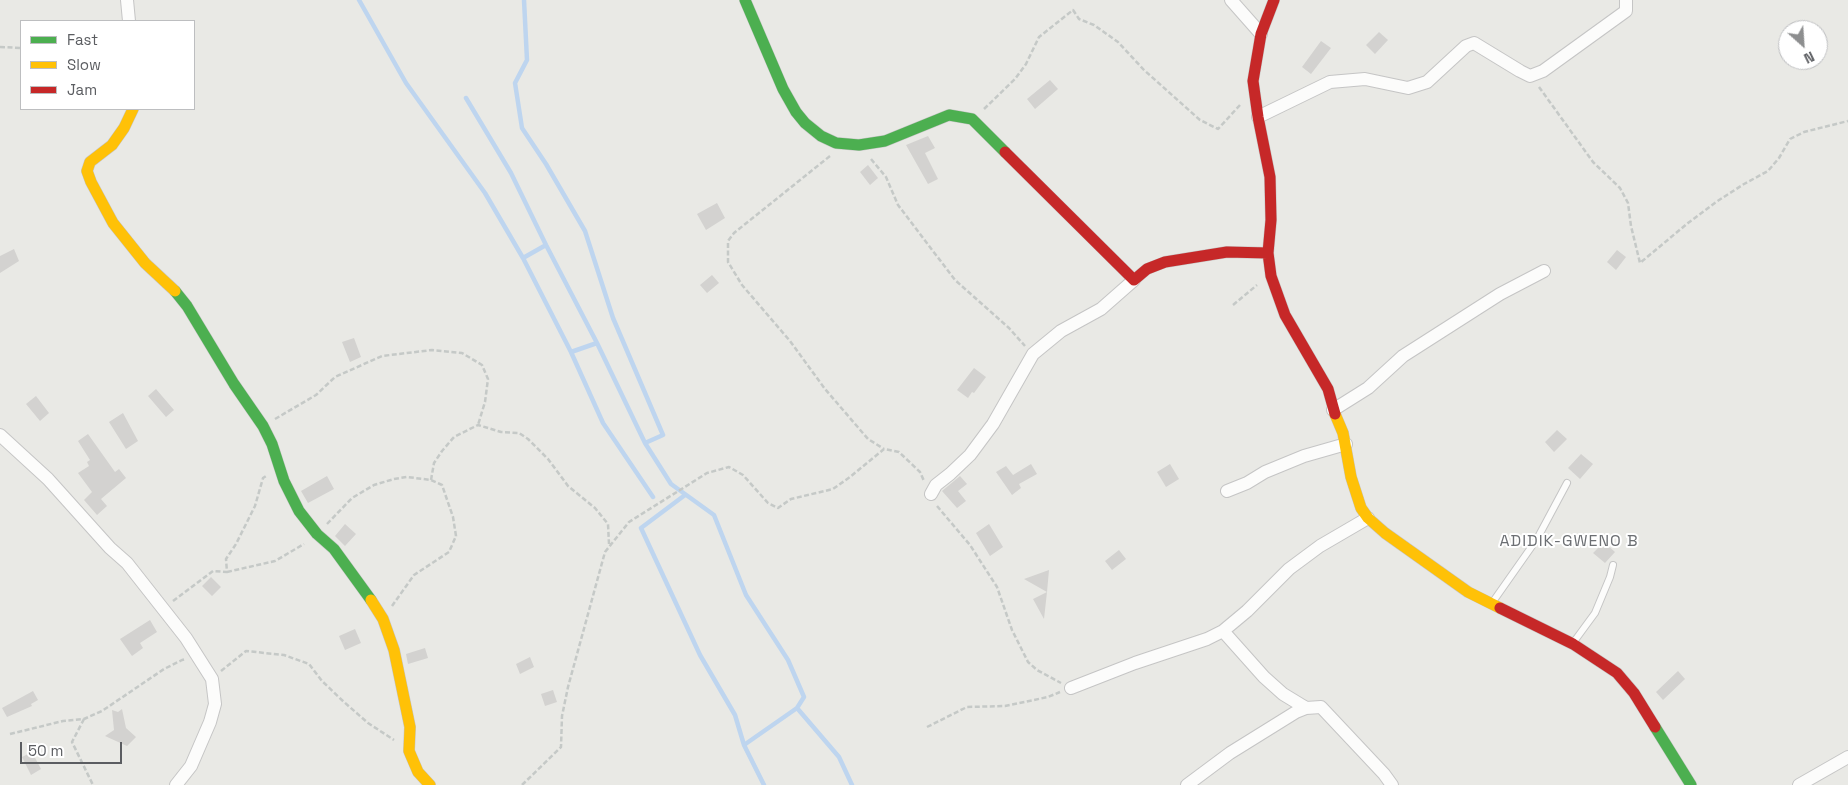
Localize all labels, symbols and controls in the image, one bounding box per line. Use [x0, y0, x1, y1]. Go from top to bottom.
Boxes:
legend [20, 20, 195, 110]
north arrow [1778, 20, 1828, 70]
text: Fast [67, 30, 98, 49]
text: N [1801, 47, 1817, 68]
text: Slow [67, 55, 101, 74]
text: Jam [67, 80, 97, 99]
district label: ADIDIK-GWENO B [1498, 532, 1640, 552]
scale bar [22, 732, 125, 764]
text: 50 m [28, 741, 63, 760]

